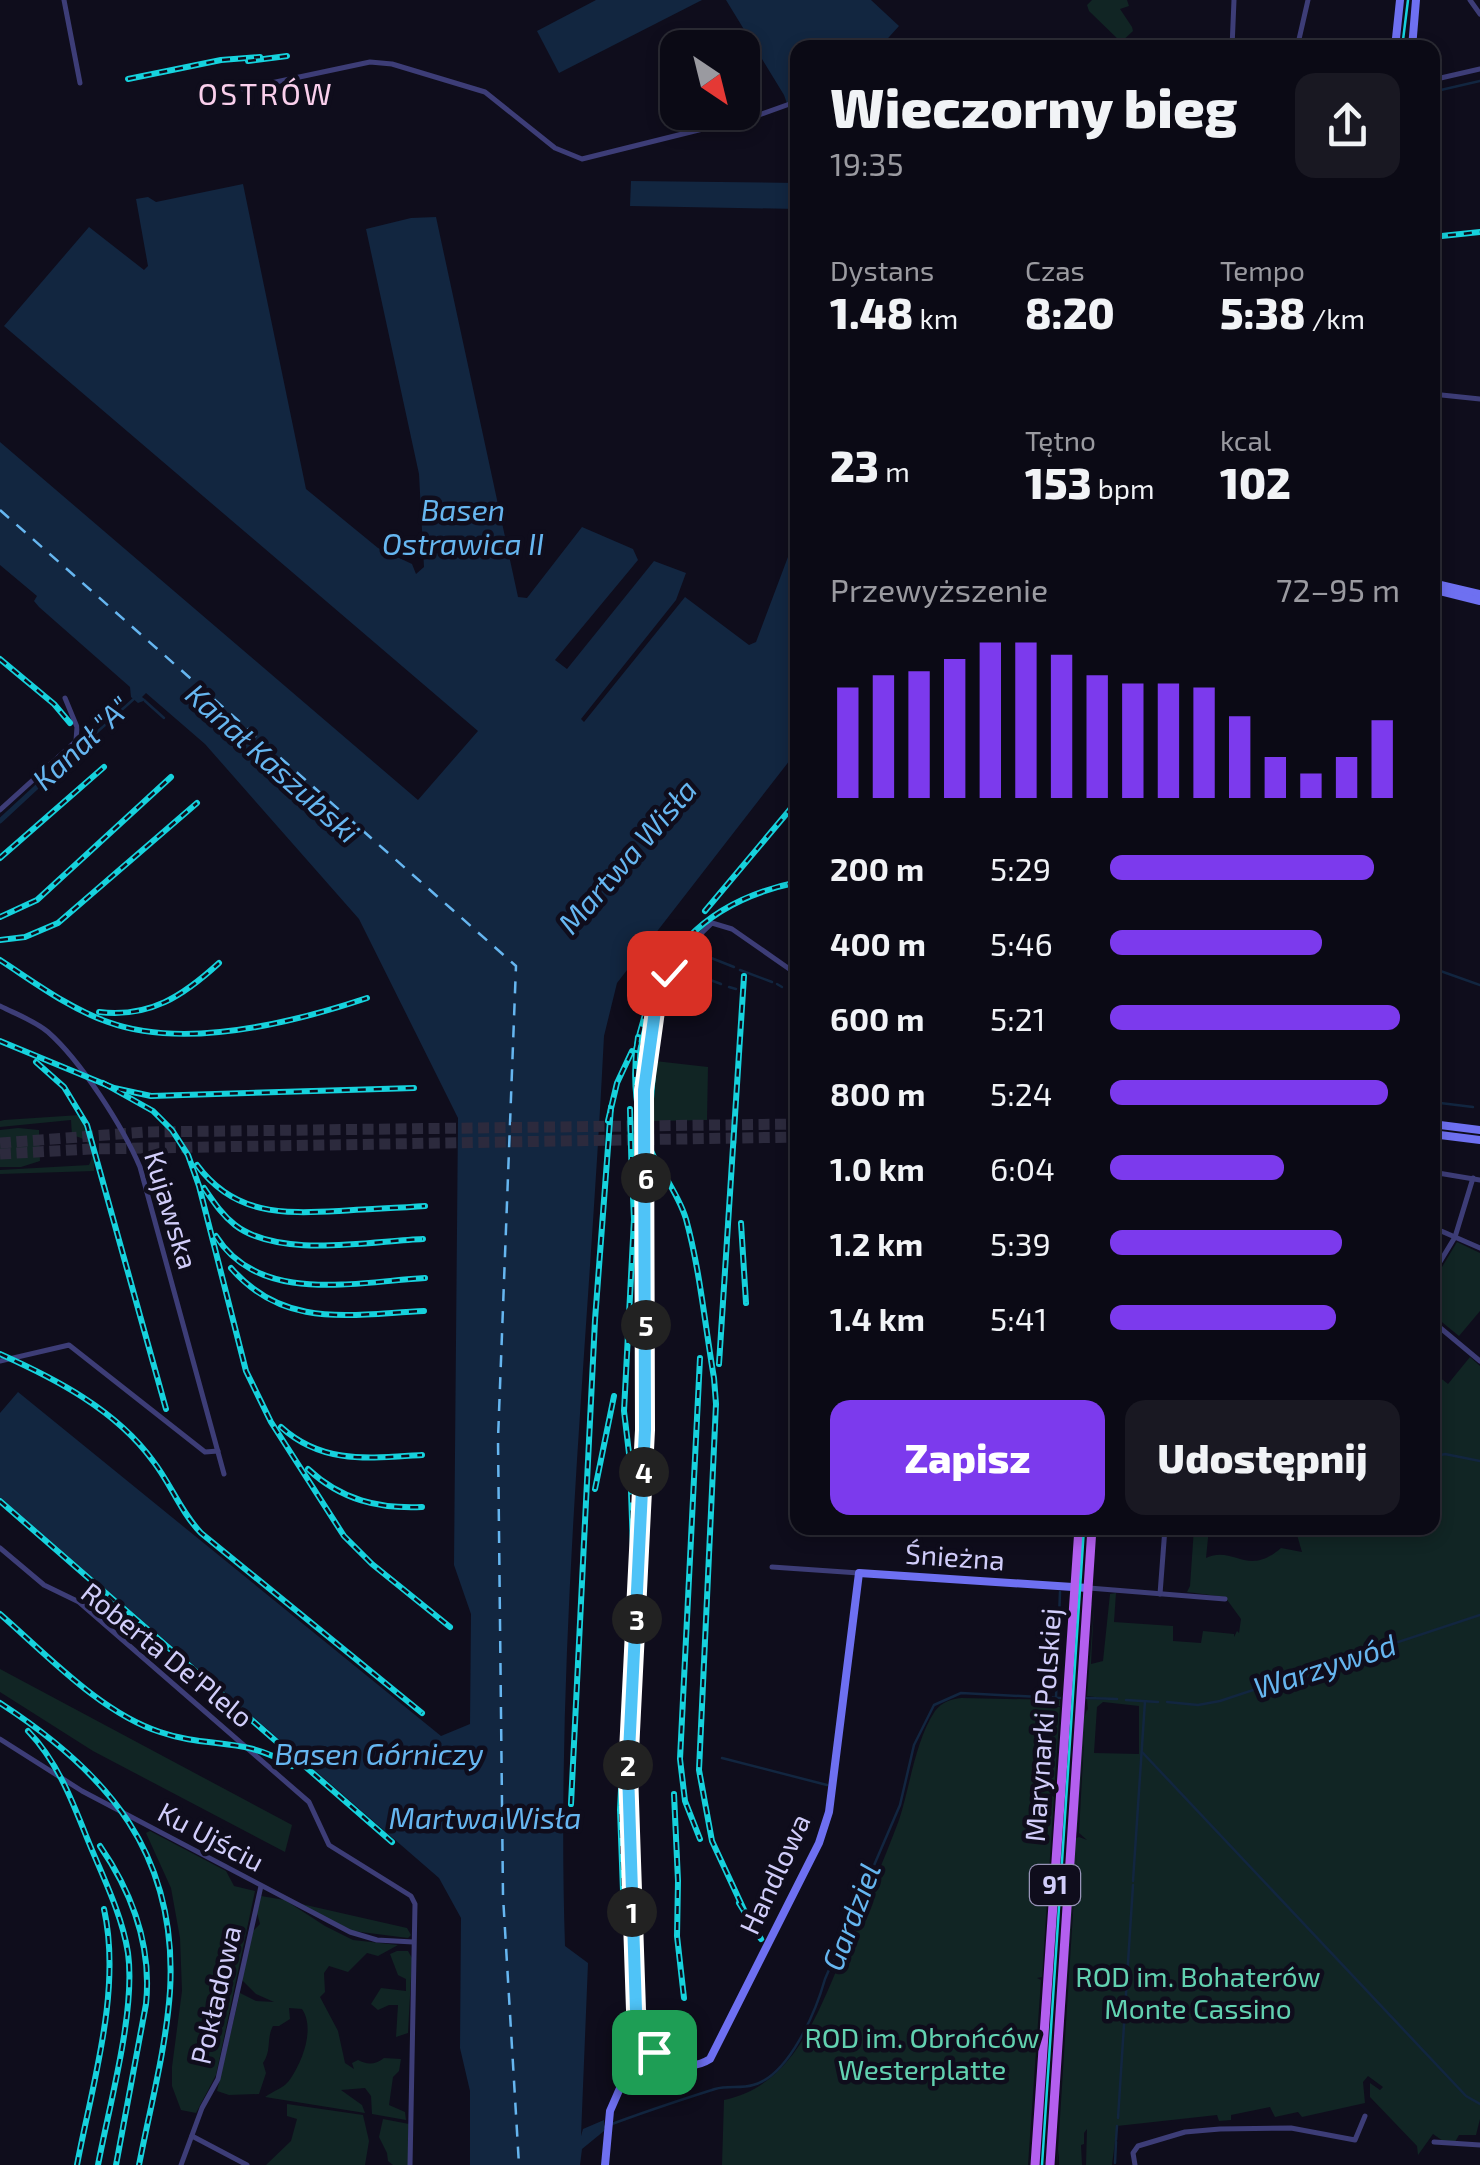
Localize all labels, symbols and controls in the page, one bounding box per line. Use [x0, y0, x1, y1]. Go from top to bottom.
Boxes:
north arrow [660, 30, 760, 130]
map controls [660, 30, 760, 130]
text: Wieczorny bieg [830, 73, 1237, 139]
button: share [1295, 73, 1400, 178]
district label: OSTRÓW [198, 75, 334, 111]
text: 19:35 [830, 144, 904, 182]
text: Dystans [830, 253, 934, 287]
text: Czas [1025, 253, 1085, 287]
text: Tempo [1220, 253, 1305, 287]
text: 1.48 [830, 287, 913, 337]
text: 8:20 [1025, 287, 1115, 337]
text: 5:38 [1220, 287, 1305, 337]
text: km [913, 301, 958, 335]
text: /km [1305, 301, 1365, 335]
text: Tętno [1025, 423, 1096, 457]
text: kcal [1220, 423, 1271, 457]
text: 23 [830, 440, 879, 490]
text: m [879, 454, 910, 488]
text: 153 [1025, 457, 1092, 507]
text: 102 [1220, 457, 1291, 507]
text: bpm [1092, 471, 1155, 505]
water label: Basen Ostrawica II [382, 491, 544, 561]
text: Przewyższenie [830, 570, 1048, 608]
text: 72–95 m [1276, 570, 1400, 608]
water label: Kanał Kaszubski [179, 675, 367, 850]
water label: Kanał "A" [24, 688, 137, 797]
water label: Martwa Wisła [550, 771, 703, 940]
text: 200 m [830, 849, 924, 887]
text: 5:29 [990, 849, 1051, 887]
text: 400 m [830, 924, 926, 962]
text: 5:46 [990, 924, 1053, 962]
pin [627, 931, 712, 1016]
icon: check [642, 946, 697, 1001]
text: 600 m [830, 999, 924, 1037]
text: 5:21 [990, 999, 1045, 1037]
text: 800 m [830, 1074, 925, 1112]
text: 5:24 [990, 1074, 1052, 1112]
street label: Kujawska [138, 1147, 206, 1273]
text: 1.0 km [830, 1149, 925, 1187]
text: 6:04 [990, 1149, 1055, 1187]
pin: 6 [621, 1153, 671, 1203]
text: 6 [638, 1161, 654, 1195]
text: 1.2 km [830, 1224, 923, 1262]
text: 5:39 [990, 1224, 1051, 1262]
text: 1.4 km [830, 1299, 925, 1337]
text: 5:41 [990, 1299, 1047, 1337]
pin: 5 [621, 1300, 671, 1350]
text: 5 [638, 1308, 654, 1342]
button: Zapisz [830, 1400, 1105, 1515]
button: Udostępnij [1125, 1400, 1400, 1515]
pin: 4 [619, 1447, 669, 1497]
text: 4 [635, 1455, 653, 1489]
street label: Śnieżna [904, 1536, 1006, 1576]
street label: Roberta De'Plelo [75, 1575, 260, 1734]
pin: 3 [612, 1594, 662, 1644]
text: 3 [629, 1602, 645, 1636]
street label: Marynarki Polskiej [1017, 1607, 1067, 1843]
water label: Warzywód [1249, 1625, 1401, 1706]
water label: Basen Górniczy [274, 1735, 484, 1772]
pin: 2 [603, 1740, 653, 1790]
text: 2 [620, 1748, 636, 1782]
street label: Ku Ujściu [153, 1794, 270, 1878]
water label: Martwa Wisła [389, 1799, 581, 1835]
street label: Handlowa [731, 1808, 817, 1939]
water label: Gardziel [813, 1857, 887, 1975]
road number: 91 [1030, 1865, 1080, 1905]
pin: 1 [607, 1887, 657, 1937]
text: 1 [626, 1895, 638, 1929]
street label: Pokładowa [183, 1922, 247, 2067]
park label: ROD im. Bohaterów Monte Cassino [1075, 1959, 1321, 2025]
pin [612, 2010, 697, 2095]
park label: ROD im. Obrońców Westerplatte [804, 2020, 1040, 2086]
icon: arrive [627, 2025, 682, 2080]

